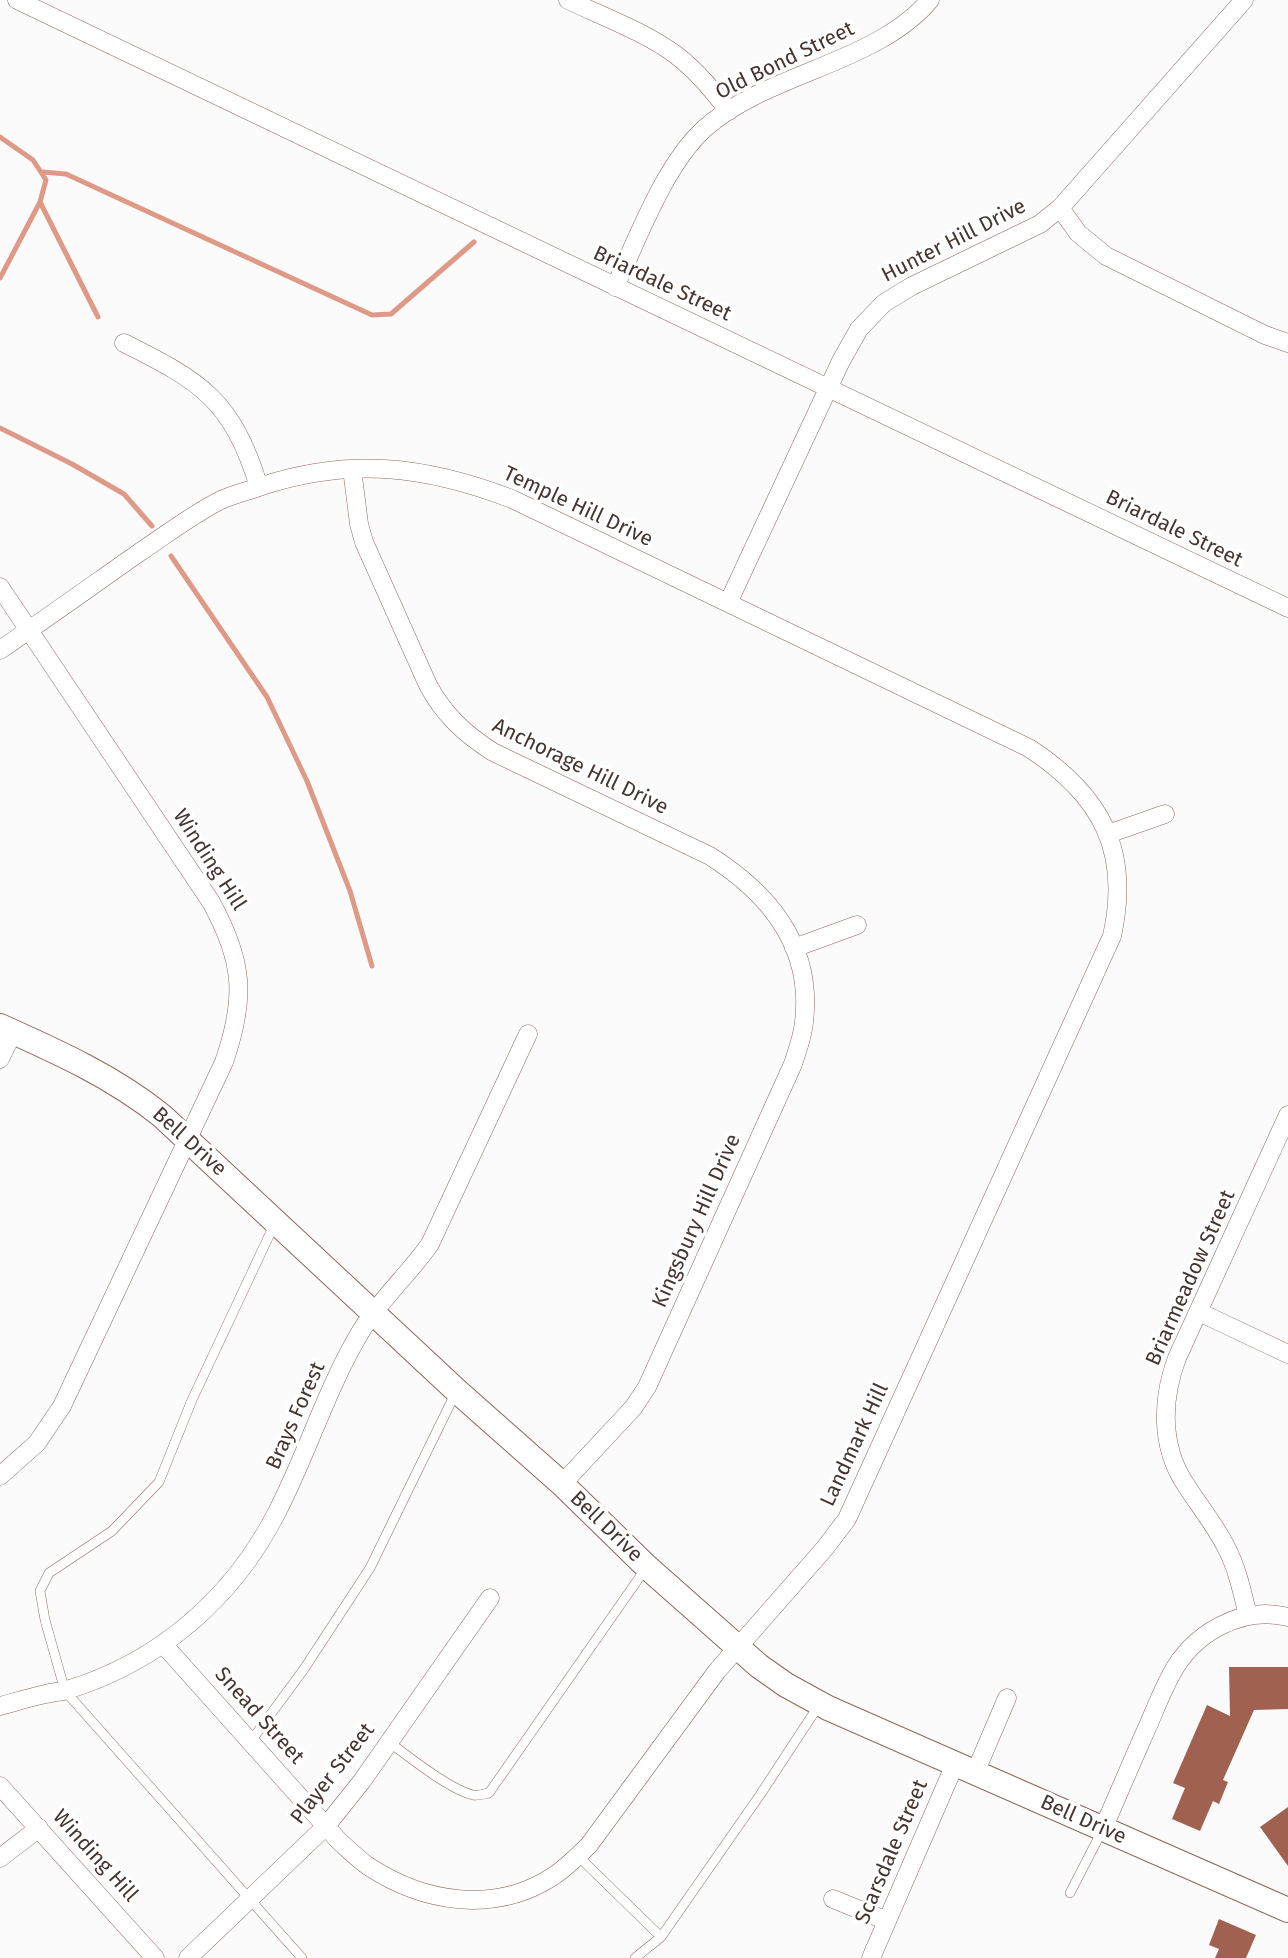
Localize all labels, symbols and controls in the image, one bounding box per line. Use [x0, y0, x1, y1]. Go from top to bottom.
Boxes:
street label: Old Bond Street [712, 17, 858, 105]
street label: Hunter Hill Drive [878, 194, 1030, 288]
street label: Briardale Street [589, 241, 735, 327]
street label: Temple Hill Drive [499, 461, 657, 553]
street label: Briardale Street [1101, 485, 1247, 573]
street label: Anchorage Hill Drive [488, 713, 672, 821]
street label: Winding Hill [167, 805, 251, 915]
street label: Bell Drive [147, 1102, 231, 1182]
street label: Kingsbury Hill Drive [647, 1130, 747, 1312]
street label: Briarmeadow Street [1141, 1186, 1241, 1370]
street label: Brays Forest [261, 1358, 331, 1474]
street label: Landmark Hill [816, 1379, 894, 1511]
street label: Bell Drive [564, 1486, 648, 1568]
street label: Snead Street [209, 1662, 309, 1770]
street label: Player Street [286, 1718, 380, 1830]
street label: Scarsdale Street [850, 1776, 934, 1928]
street label: Bell Drive [1036, 1790, 1130, 1850]
street label: Winding Hill [47, 1805, 143, 1907]

